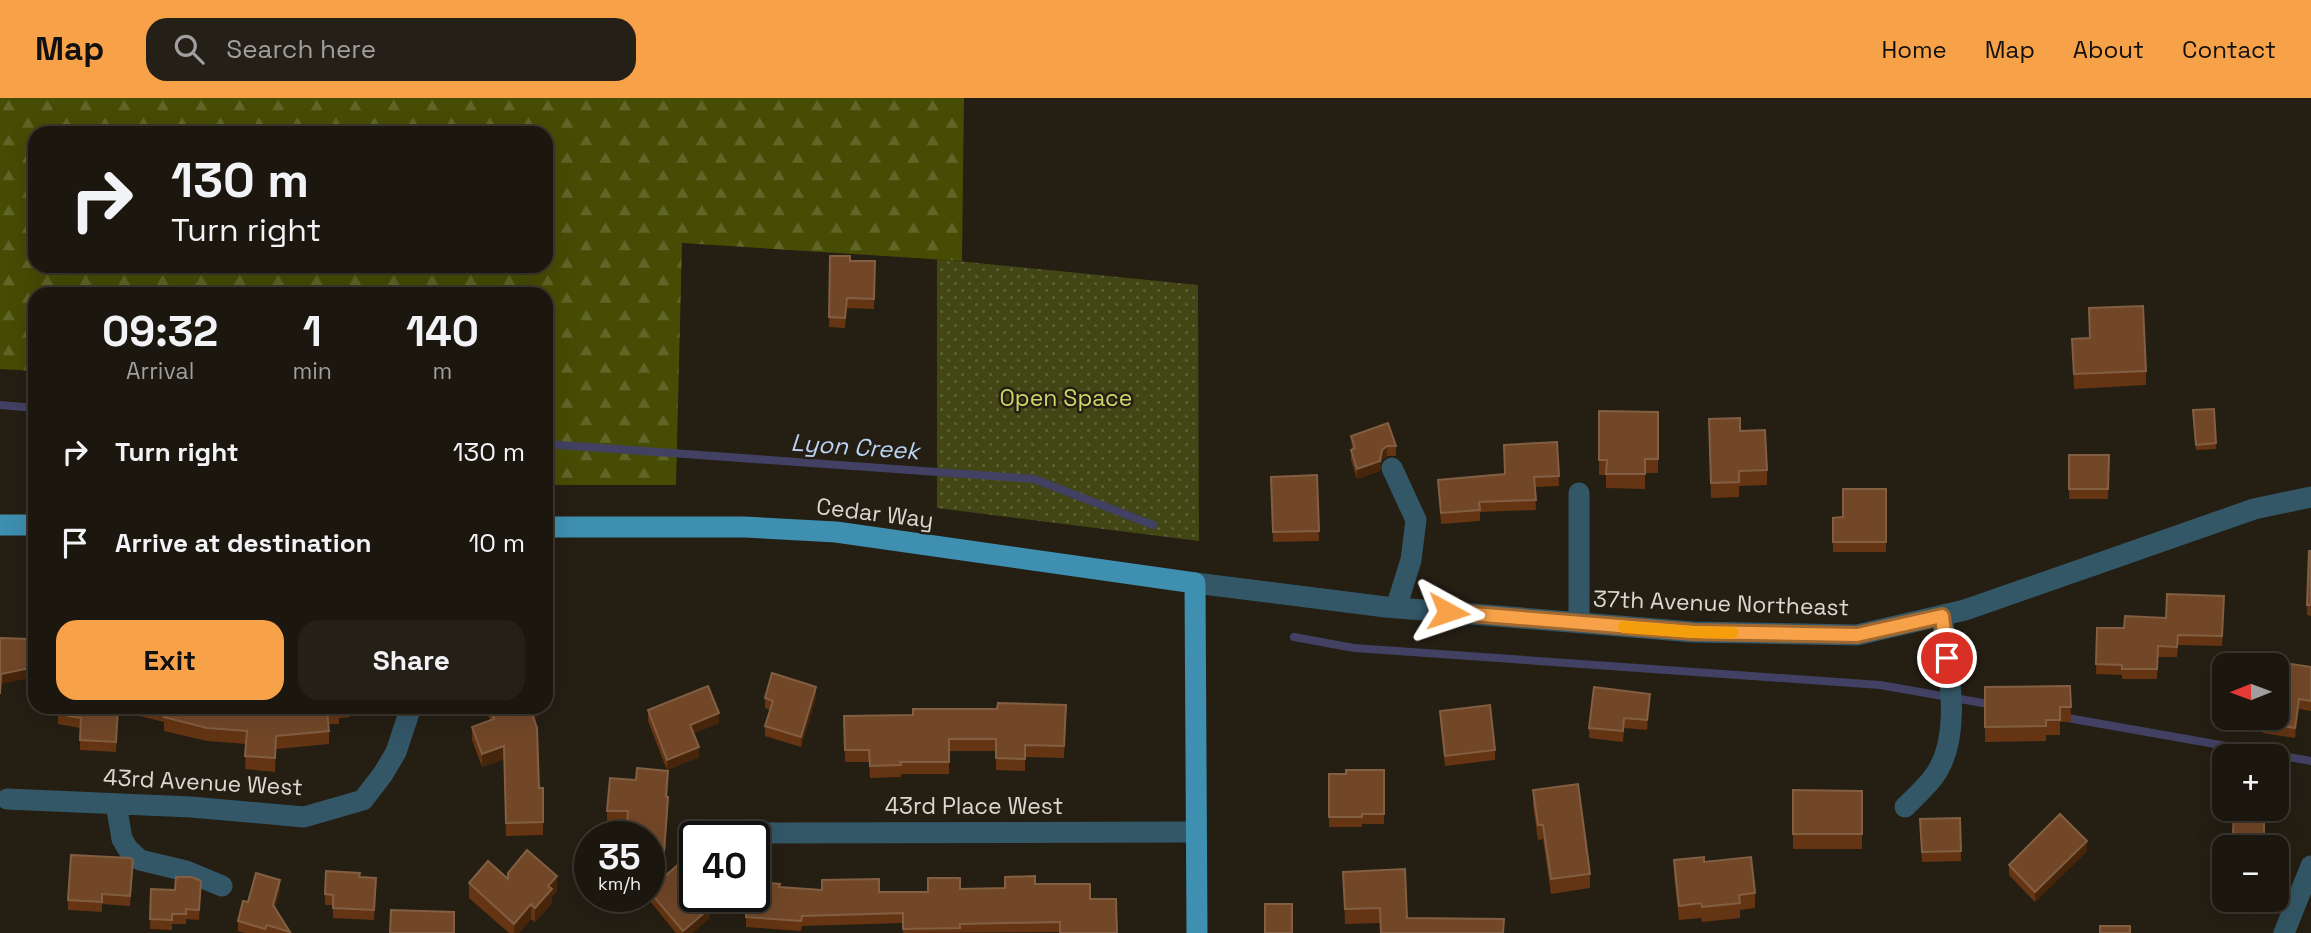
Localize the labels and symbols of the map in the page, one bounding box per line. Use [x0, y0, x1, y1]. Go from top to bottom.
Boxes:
park label: Open Space [999, 383, 1133, 413]
water label: Lyon Creek [790, 427, 923, 467]
street label: Cedar Way [815, 491, 935, 535]
position arrow [1411, 575, 1485, 649]
street label: 37th Avenue Northeast [1592, 584, 1850, 622]
pin [1917, 628, 1977, 688]
north arrow [2212, 653, 2289, 730]
street label: 43rd Avenue West [102, 762, 304, 802]
street label: 43rd Place West [885, 791, 1063, 821]
speed limit sign: 40 [679, 821, 770, 912]

